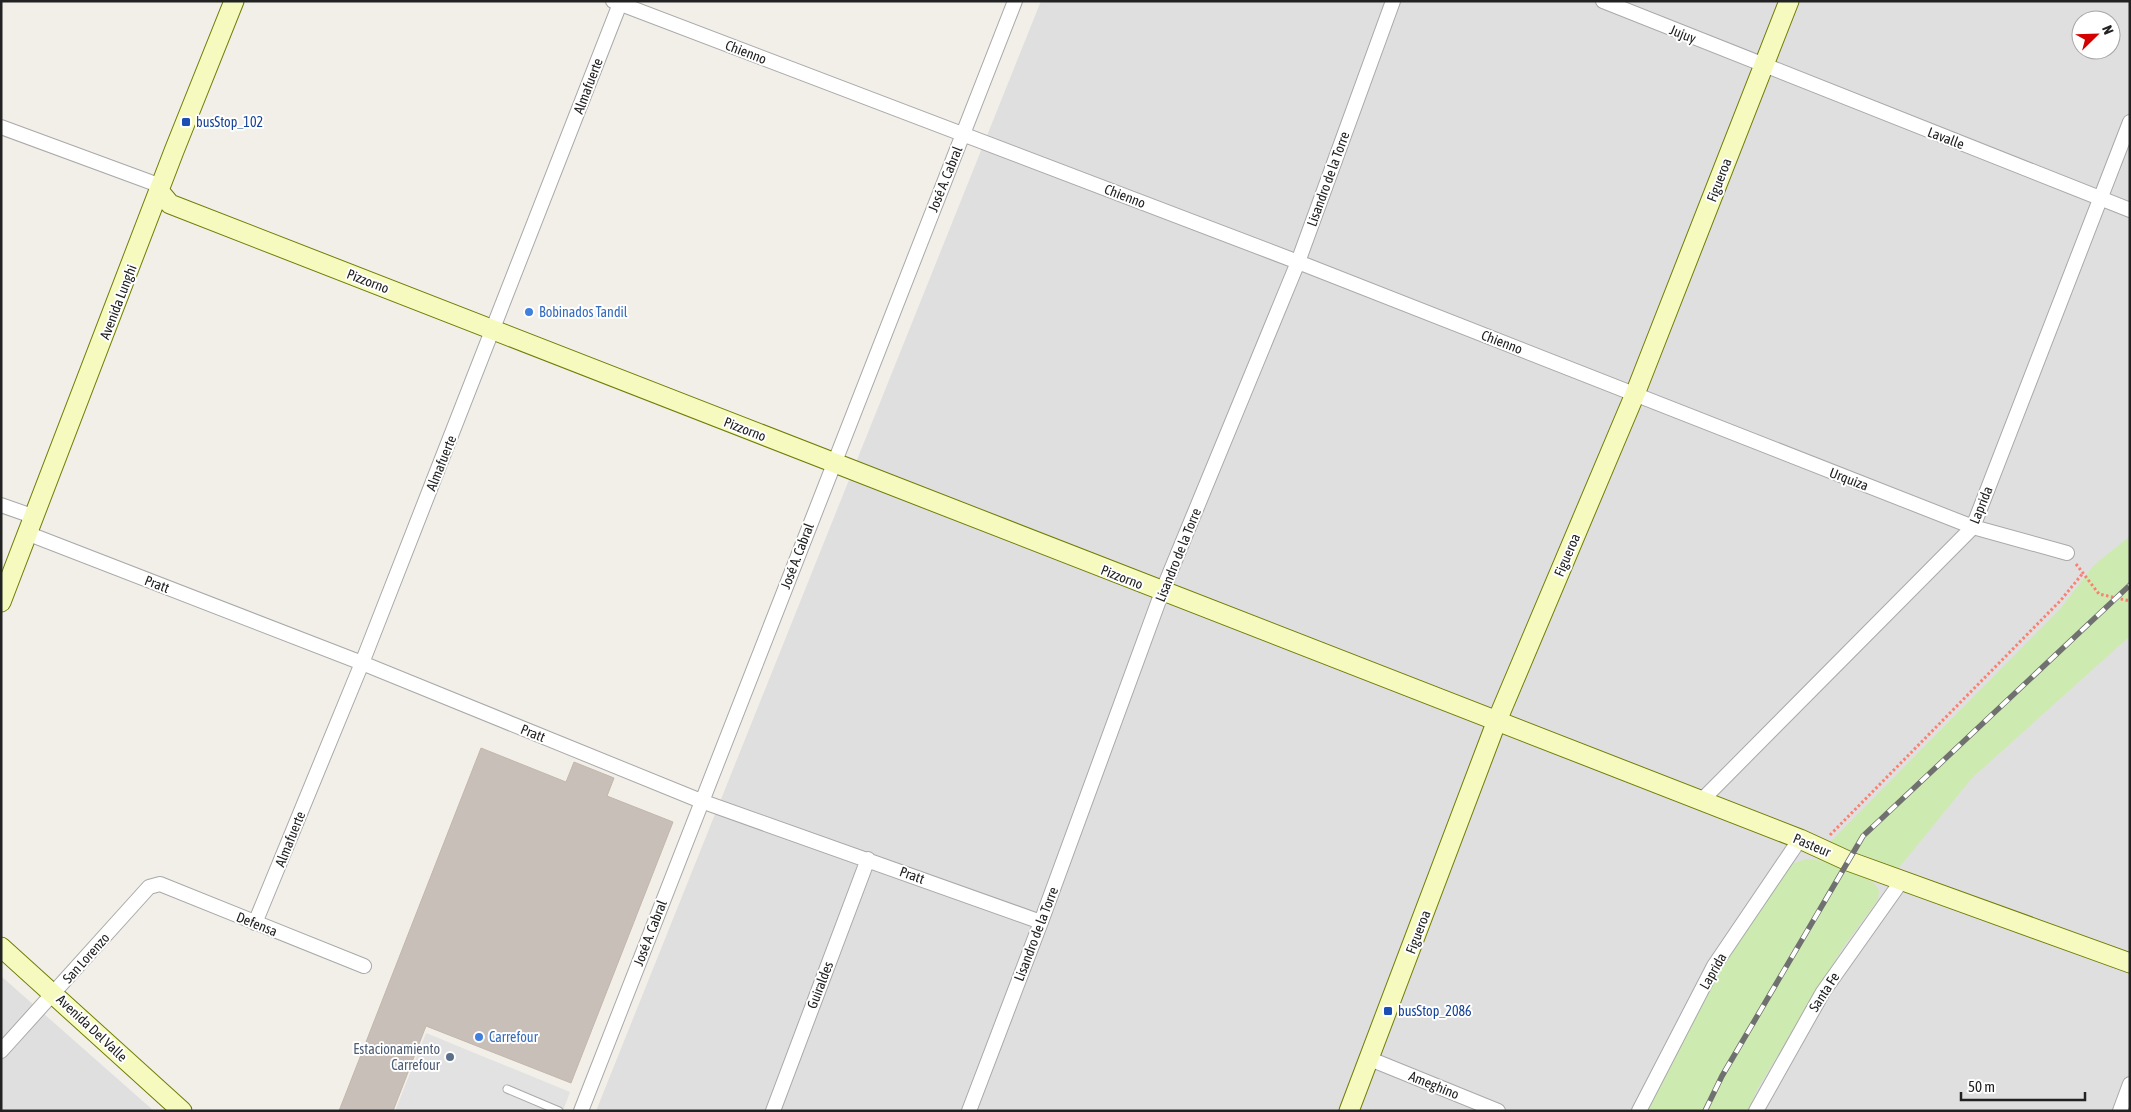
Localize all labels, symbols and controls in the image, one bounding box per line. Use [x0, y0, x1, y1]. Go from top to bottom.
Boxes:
north arrow [2071, 10, 2121, 60]
street label: Jujuy [1667, 22, 1699, 47]
text: N [2099, 23, 2117, 37]
street label: Chienno [723, 37, 769, 67]
street label: Almafuerte [570, 56, 606, 116]
place label: busStop_102 [196, 114, 263, 130]
marker: busStop_102 [180, 116, 192, 128]
street label: Lavalle [1926, 124, 1966, 152]
street label: Lisandro de la Torre [1303, 129, 1353, 229]
street label: José A. Cabral [925, 144, 965, 214]
street label: Figueroa [1703, 156, 1735, 204]
street label: Chienno [1102, 181, 1148, 211]
street label: Avenida Lunghi [96, 262, 140, 342]
street label: Pizzorno [345, 266, 391, 296]
place label: Bobinados Tandil [539, 304, 628, 320]
marker: Bobinados Tandil [523, 306, 535, 318]
street label: Chienno [1479, 327, 1525, 357]
street label: Pizzorno [722, 414, 768, 444]
street label: Almafuerte [423, 433, 459, 493]
street label: Urquiza [1827, 464, 1871, 494]
street label: Laprida [1966, 484, 1996, 526]
street label: Lisandro de la Torre [1152, 506, 1204, 604]
street label: José A. Cabral [777, 521, 817, 591]
street label: Figueroa [1551, 531, 1583, 579]
street label: Pizzorno [1099, 562, 1145, 592]
street label: Pratt [142, 572, 172, 596]
street label: Pratt [518, 721, 548, 745]
street label: Almafuerte [272, 809, 308, 869]
street label: Pasteur [1791, 830, 1834, 860]
street label: Pratt [897, 863, 927, 887]
street label: Lisandro de la Torre [1011, 885, 1061, 983]
street label: José A. Cabral [630, 898, 670, 968]
street label: Figueroa [1402, 908, 1434, 956]
street label: Defensa [234, 909, 280, 939]
street label: San Lorenzo [59, 930, 113, 986]
street label: Laprida [1696, 950, 1730, 992]
street label: Guiraldes [804, 959, 836, 1011]
street label: Santa Fe [1805, 969, 1843, 1015]
street label: Avenida Del Valle [54, 991, 130, 1065]
place label: busStop_2086 [1398, 1003, 1472, 1019]
marker: busStop_2086 [1382, 1005, 1394, 1017]
place label: Carrefour [489, 1029, 539, 1045]
marker: Carrefour [473, 1031, 485, 1043]
place label: Estacionamiento Carrefour [353, 1041, 441, 1073]
marker: Estacionamiento Carrefour [444, 1051, 456, 1063]
street label: Ameghino [1407, 1068, 1461, 1102]
scale bar [1961, 1070, 2085, 1102]
text: 50 m [1968, 1078, 1995, 1095]

